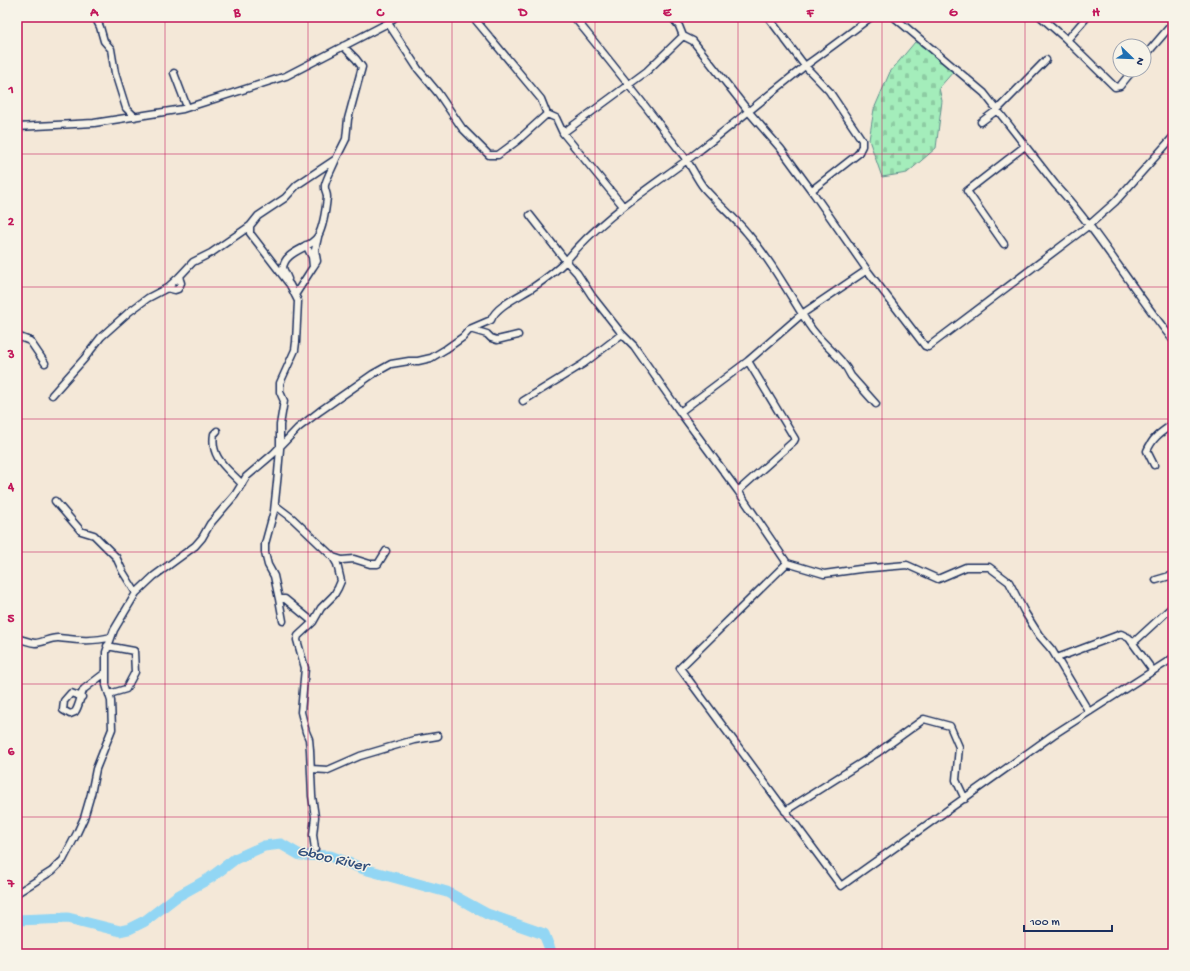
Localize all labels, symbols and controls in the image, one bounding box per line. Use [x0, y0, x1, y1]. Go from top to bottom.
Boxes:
text: A [89, 6, 99, 21]
text: B [233, 6, 242, 21]
text: C [375, 6, 385, 21]
text: D [518, 6, 528, 21]
text: E [663, 6, 672, 21]
text: F [806, 6, 815, 21]
text: G [949, 6, 958, 21]
text: H [1092, 6, 1100, 21]
north arrow [1112, 38, 1152, 78]
text: N [1132, 55, 1146, 67]
text: 1 [7, 83, 14, 98]
text: 2 [8, 215, 15, 230]
text: 3 [7, 348, 15, 363]
text: 4 [7, 480, 15, 495]
text: 5 [8, 612, 15, 627]
text: 6 [8, 745, 15, 760]
water label: Gboo River [295, 843, 372, 878]
text: 7 [7, 877, 16, 892]
scale bar [1024, 907, 1112, 933]
text: 100 m [1029, 916, 1060, 930]

